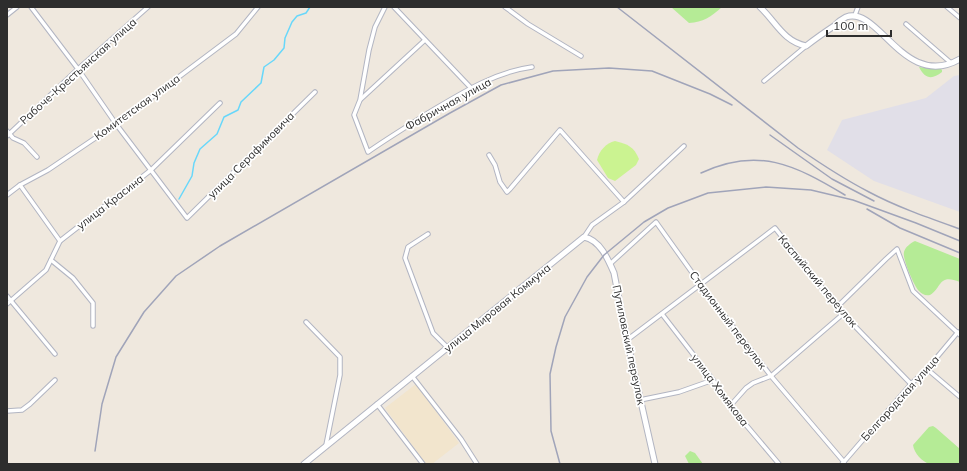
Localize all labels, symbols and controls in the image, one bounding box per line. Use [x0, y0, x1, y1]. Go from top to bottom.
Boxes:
scale bar [827, 12, 891, 38]
street label: Рабоче-Крестьянская улица [17, 15, 139, 127]
text: 100 m [833, 18, 868, 33]
street label: Комитетская улица [91, 71, 183, 143]
street label: Фабричная улица [402, 75, 494, 133]
street label: улица Серафимовича [205, 109, 297, 201]
street label: улица Красина [74, 172, 146, 232]
street label: Каспийский переулок [775, 232, 861, 330]
street label: улица Мировая Коммуна [441, 261, 553, 355]
street label: Стадионный переулок [686, 268, 770, 372]
street label: Путиловский переулок [609, 284, 649, 406]
street label: улица Хомякова [688, 351, 752, 429]
street label: Белгородская улица [858, 352, 942, 444]

